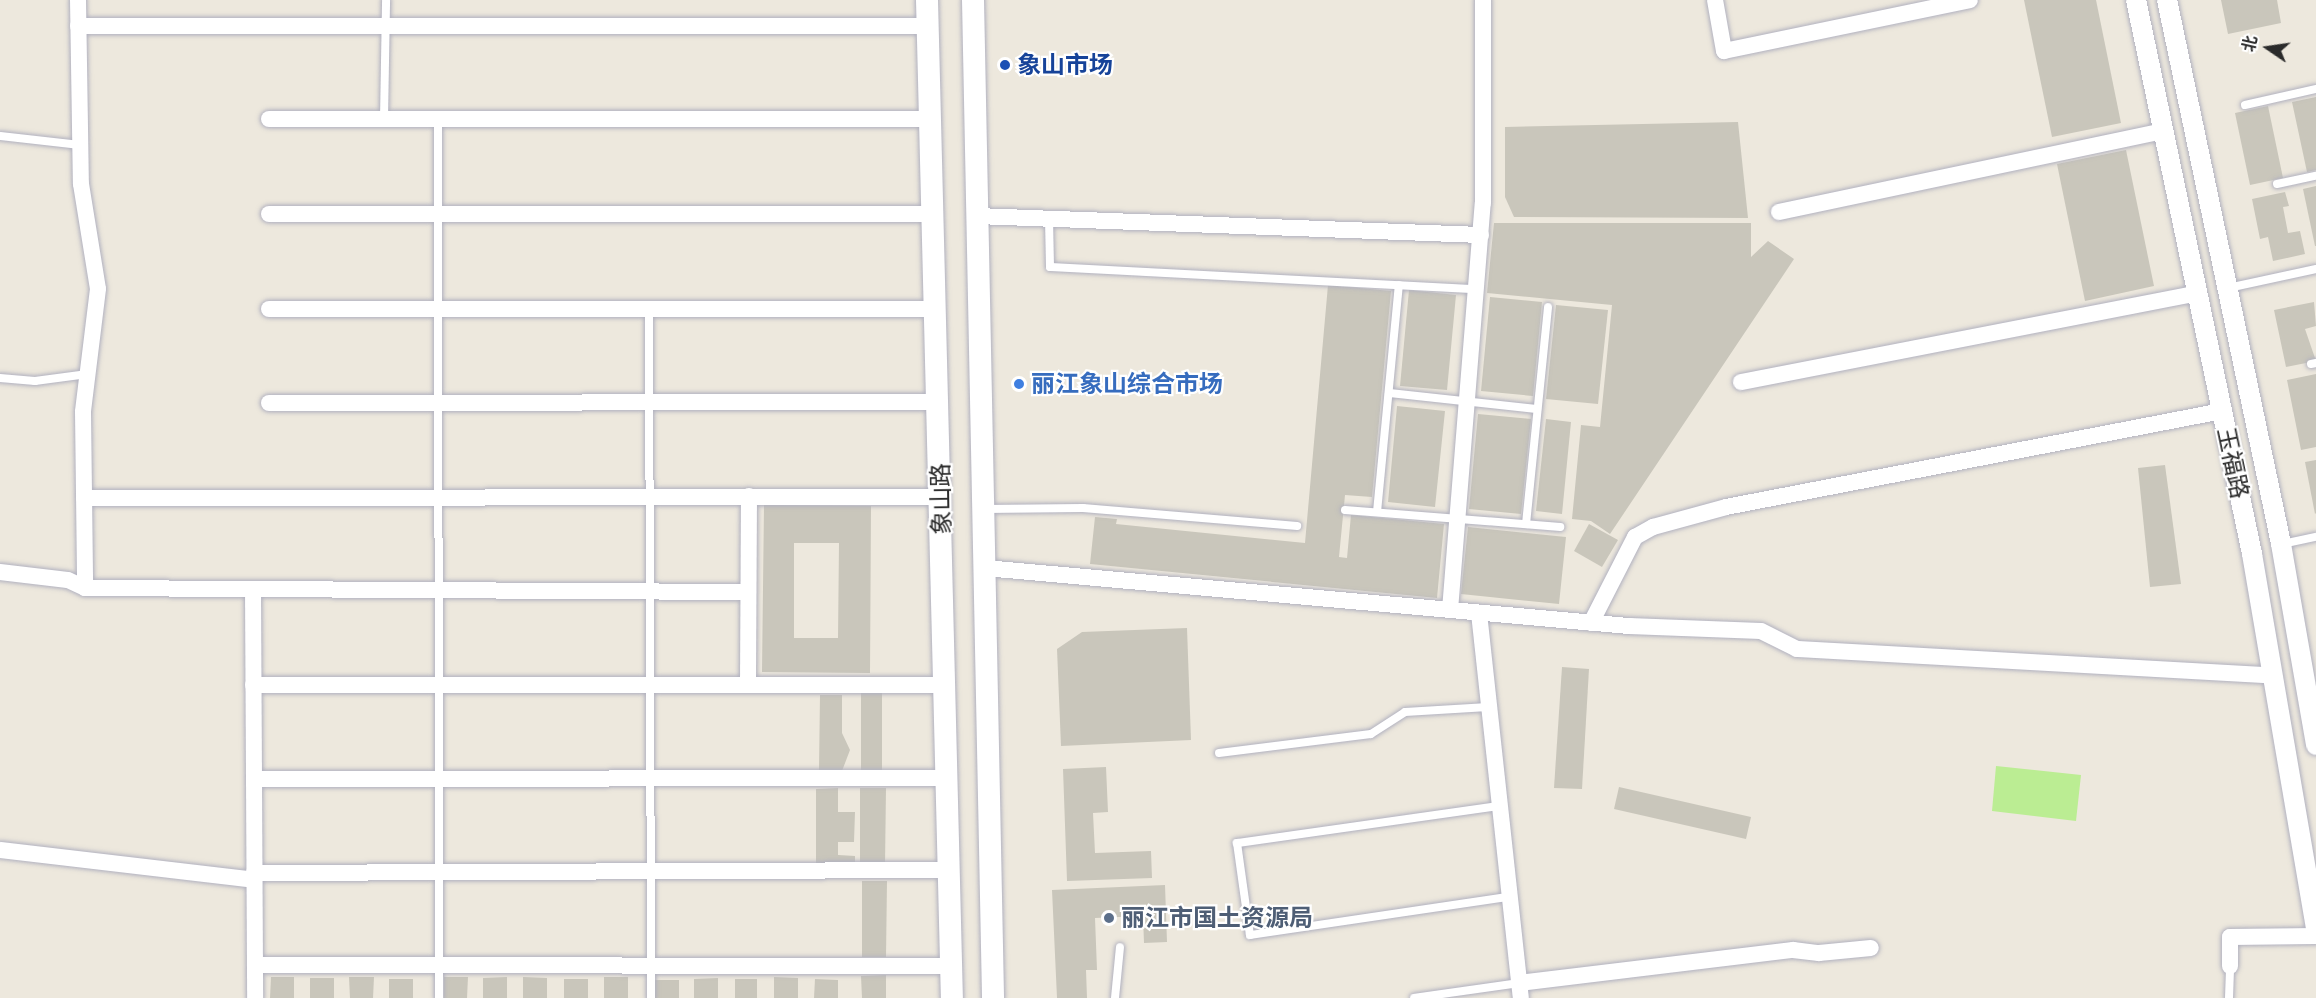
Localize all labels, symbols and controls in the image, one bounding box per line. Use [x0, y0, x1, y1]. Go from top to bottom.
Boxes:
north arrow [2238, 18, 2298, 78]
text: 北 [2237, 33, 2263, 54]
place label: 象山市场 [1017, 51, 1113, 79]
marker: 象山市场 [998, 58, 1012, 72]
place label: 丽江象山综合市场 [1031, 370, 1223, 398]
marker: 丽江象山综合市场 [1012, 377, 1026, 391]
street label: 玉福路 [2211, 425, 2255, 501]
street label: 象山路 [926, 463, 956, 535]
place label: 丽江市国土资源局 [1121, 904, 1313, 932]
marker: 丽江市国土资源局 [1102, 911, 1116, 925]

